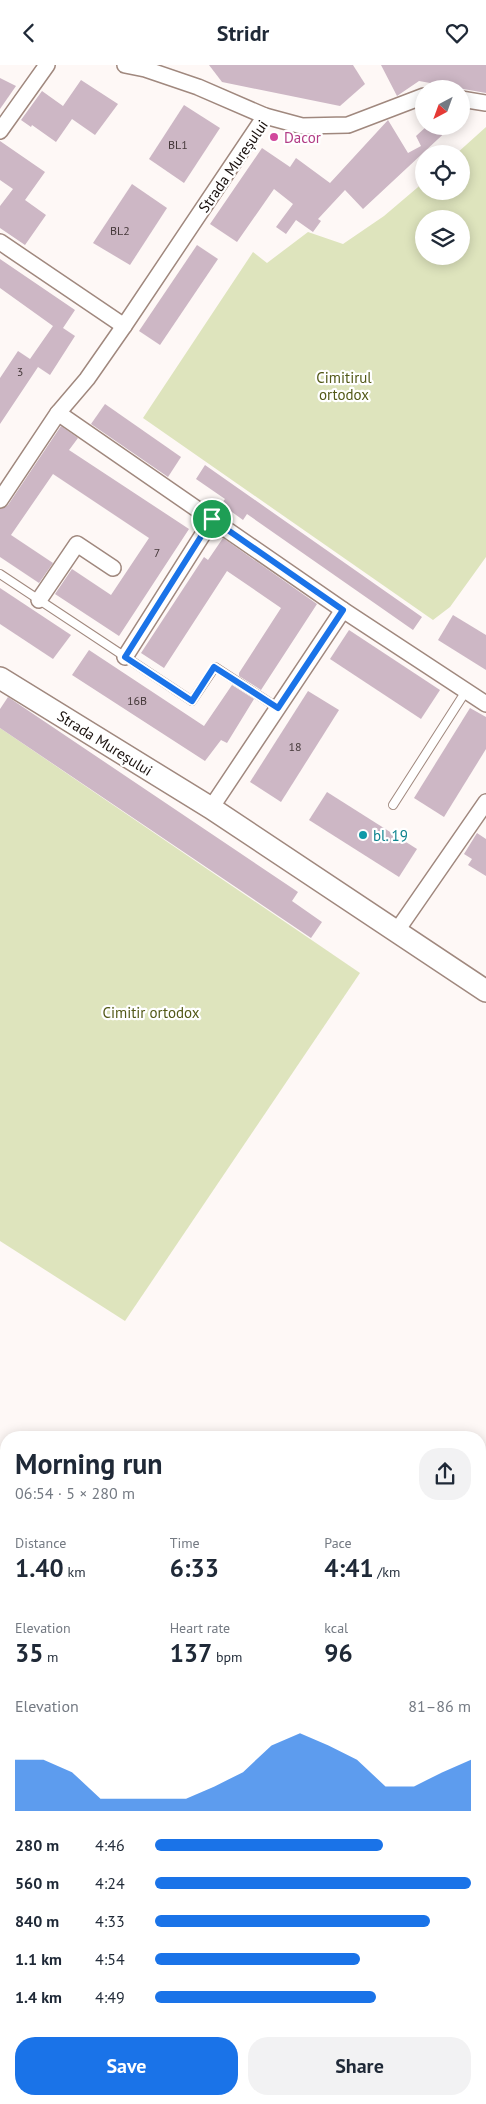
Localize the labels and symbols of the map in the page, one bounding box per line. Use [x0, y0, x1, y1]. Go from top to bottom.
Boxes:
north arrow [415, 80, 470, 135]
street label: Strada Mureșului [194, 116, 272, 216]
place label: Dacor [284, 128, 321, 147]
marker: Dacor [268, 131, 280, 143]
house number: BL1 [168, 137, 188, 152]
house number: BL2 [110, 223, 130, 238]
house number: 3 [17, 364, 23, 379]
park label: Cimitirul ortodox [316, 368, 372, 404]
pin [191, 498, 233, 540]
house number: 7 [154, 545, 160, 560]
house number: 16B [127, 693, 147, 708]
street label: Strada Mureșului [54, 706, 156, 780]
house number: 18 [288, 739, 302, 754]
place label: bl. 19 [373, 826, 408, 845]
marker: bl. 19 [357, 829, 369, 841]
park label: Cimitir ortodox [102, 1003, 200, 1022]

